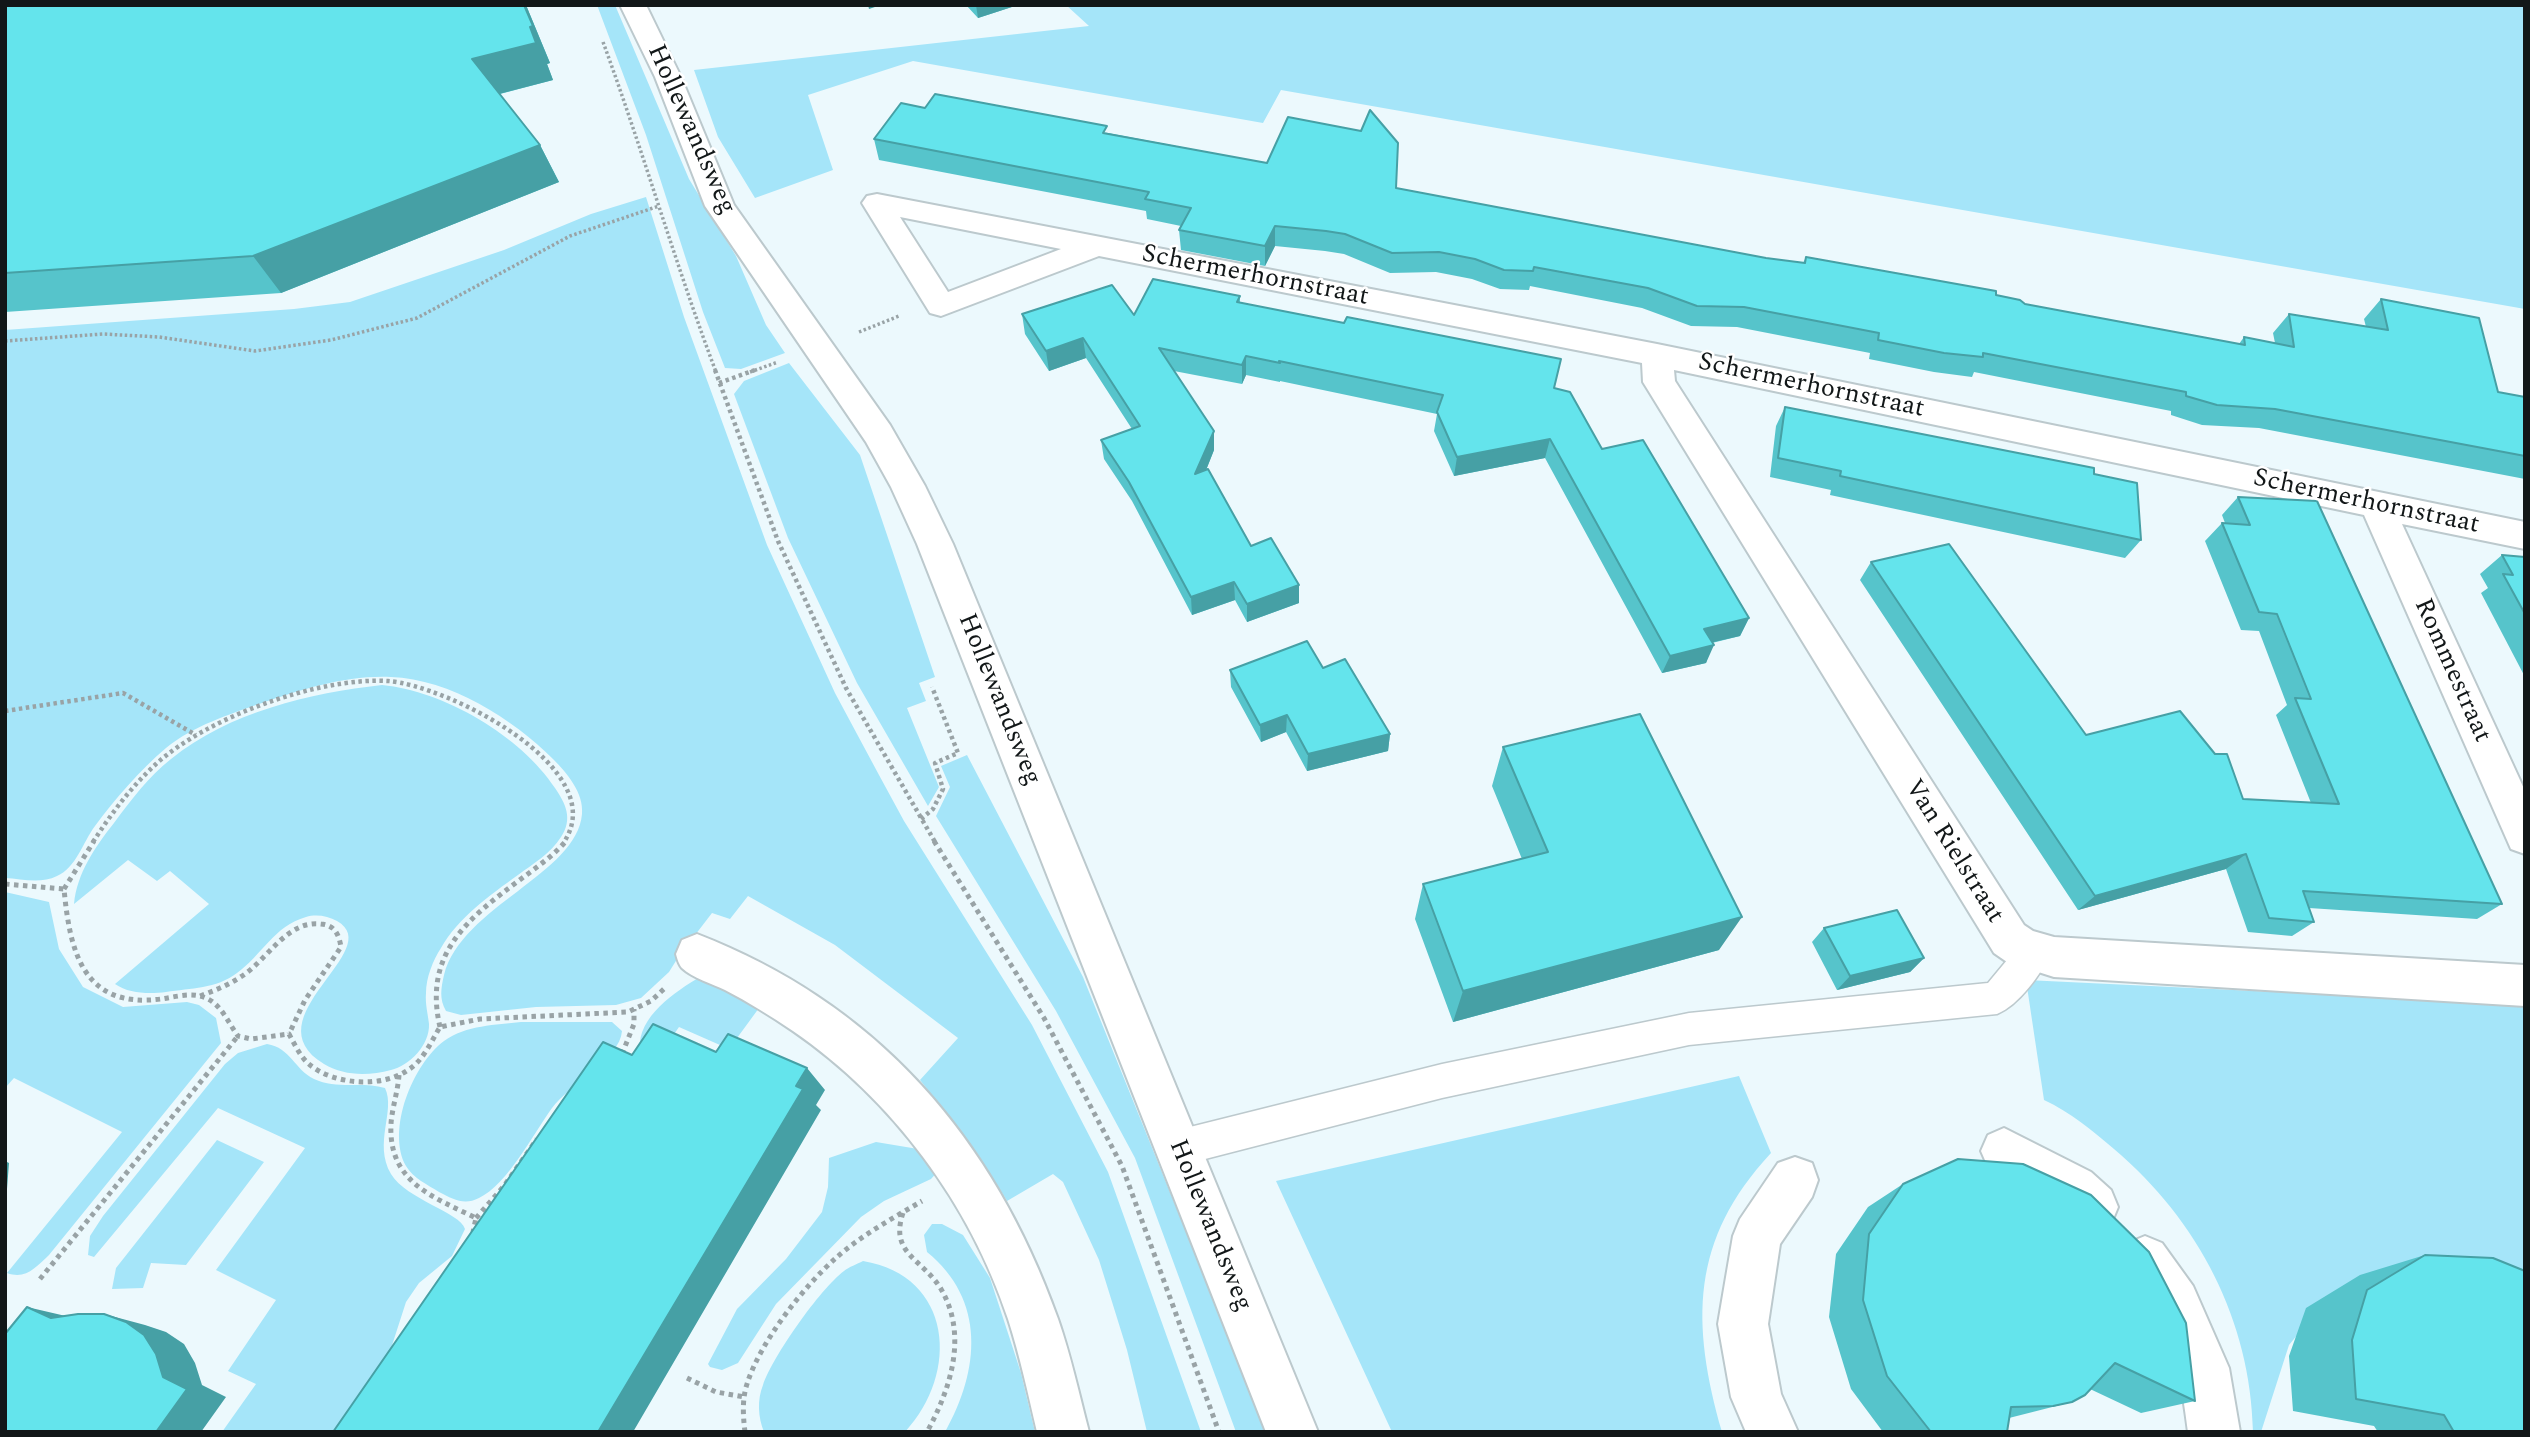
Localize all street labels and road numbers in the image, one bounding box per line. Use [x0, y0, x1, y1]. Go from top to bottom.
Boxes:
street label: Hollewandsweg [639, 40, 741, 220]
street label: Schermerhornstraat [1139, 240, 1371, 314]
street label: Schermerhornstraat [1695, 348, 1927, 426]
street label: Schermerhornstraat [2250, 464, 2482, 542]
street label: Rommestraat [2405, 594, 2497, 748]
street label: Hollewandsweg [949, 610, 1047, 790]
street label: Van Rielstraat [1896, 774, 2010, 930]
street label: Hollewandsweg [1160, 1136, 1258, 1316]

